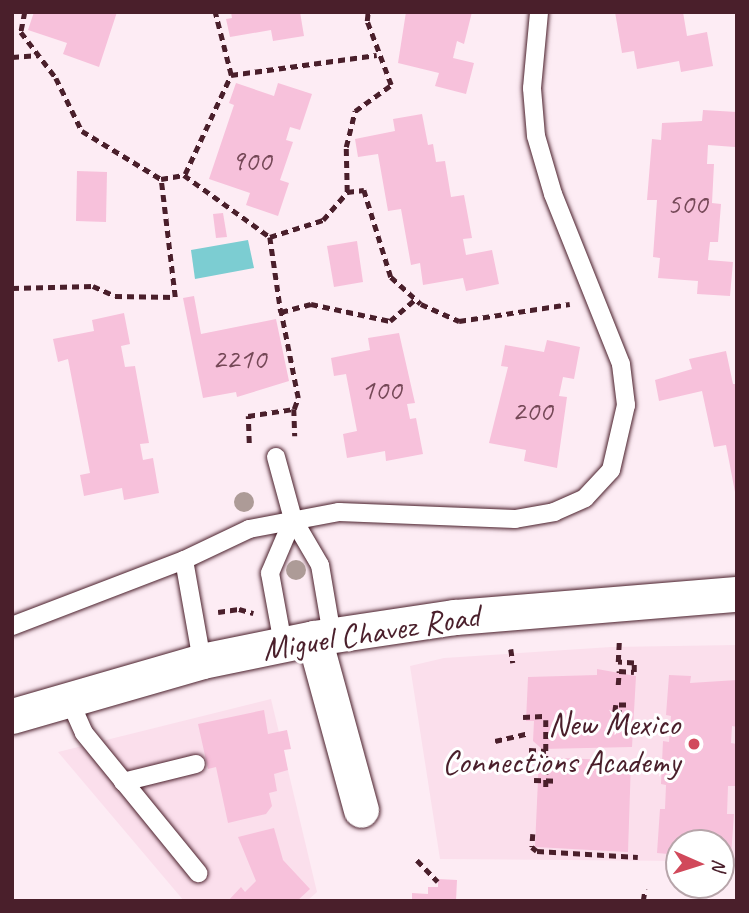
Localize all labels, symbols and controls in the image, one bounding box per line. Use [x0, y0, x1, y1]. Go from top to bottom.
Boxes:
house number: 900 [231, 142, 271, 178]
house number: 500 [667, 185, 707, 221]
house number: 2210 [212, 340, 266, 376]
house number: 100 [361, 371, 401, 407]
house number: 200 [512, 392, 552, 428]
street label: Miguel Chavez Road [260, 596, 482, 670]
place label: New Mexico Connections Academy [441, 705, 680, 783]
marker: New Mexico Connections Academy [686, 736, 702, 752]
north arrow [665, 829, 735, 899]
text: N [707, 858, 731, 871]

